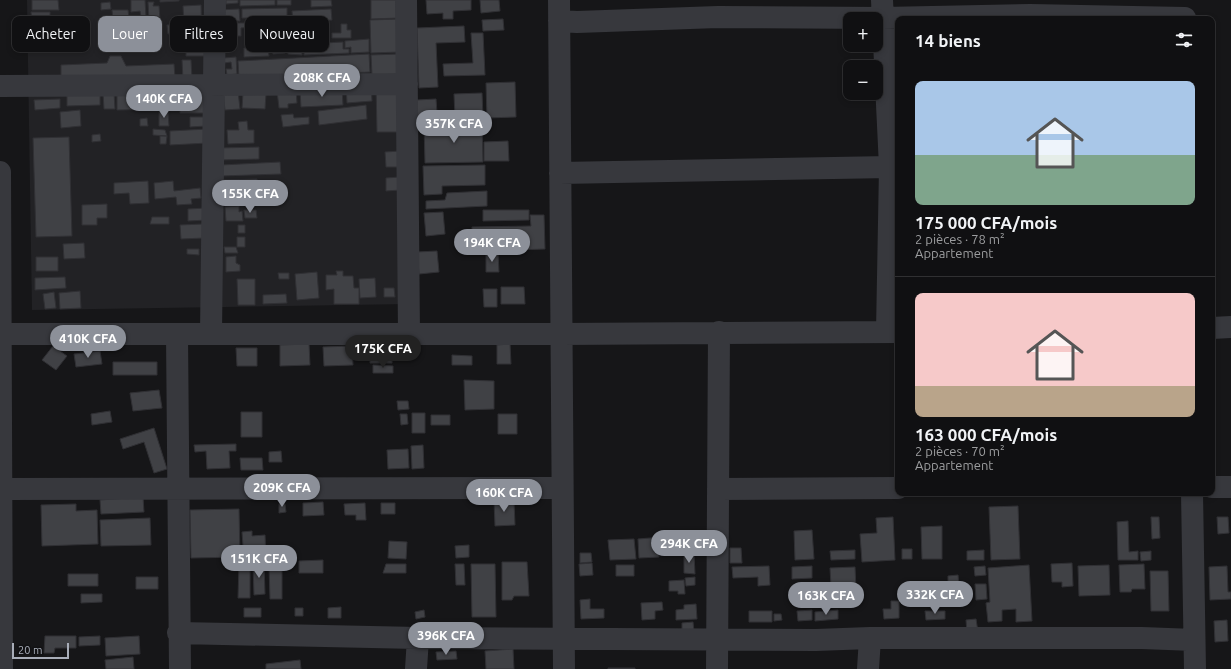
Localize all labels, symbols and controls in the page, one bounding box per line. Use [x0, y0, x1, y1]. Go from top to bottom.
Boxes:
map controls [843, 12, 883, 100]
button: + [843, 12, 883, 52]
chip: Acheter [12, 16, 90, 52]
chip: Louer [98, 16, 162, 52]
chip: Filtres [170, 16, 237, 52]
chip: Nouveau [245, 16, 329, 52]
icon: filters [1173, 29, 1195, 51]
text: 14 biens [915, 31, 981, 50]
button: − [843, 60, 883, 100]
pin: 208K CFA [281, 64, 363, 98]
text: 208K CFA [293, 70, 351, 84]
pin: 140K CFA [123, 85, 205, 119]
text: 140K CFA [135, 91, 193, 105]
icon: home [1019, 107, 1091, 179]
pin: 357K CFA [413, 110, 495, 144]
text: 357K CFA [425, 116, 483, 130]
pin: 155K CFA [209, 180, 291, 214]
text: 155K CFA [221, 186, 279, 200]
text: 175 000 CFA/mois [915, 213, 1057, 232]
pin: 194K CFA [451, 229, 533, 263]
text: 2 pièces · 78 m² [915, 232, 1005, 246]
text: 194K CFA [463, 235, 521, 249]
text: Appartement [915, 246, 993, 260]
icon: home [1019, 319, 1091, 391]
pin: 410K CFA [47, 325, 129, 359]
text: 410K CFA [59, 331, 117, 345]
pin: 175K CFA [342, 335, 424, 369]
text: 175K CFA [354, 341, 412, 355]
text: 163 000 CFA/mois [915, 425, 1057, 444]
text: 2 pièces · 70 m² [915, 444, 1005, 458]
text: Appartement [915, 458, 993, 472]
pin: 209K CFA [241, 474, 323, 508]
pin: 160K CFA [463, 479, 545, 513]
text: 209K CFA [253, 480, 311, 494]
text: 160K CFA [475, 485, 533, 499]
pin: 294K CFA [648, 530, 730, 564]
text: 294K CFA [660, 536, 718, 550]
pin: 151K CFA [218, 545, 300, 579]
text: 151K CFA [230, 551, 288, 565]
pin: 332K CFA [894, 581, 976, 615]
pin: 163K CFA [785, 582, 867, 616]
text: 332K CFA [906, 587, 964, 601]
text: 163K CFA [797, 588, 855, 602]
pin: 396K CFA [405, 622, 487, 656]
text: 396K CFA [417, 628, 475, 642]
scale bar [12, 641, 69, 660]
text: 20 m [18, 644, 42, 656]

